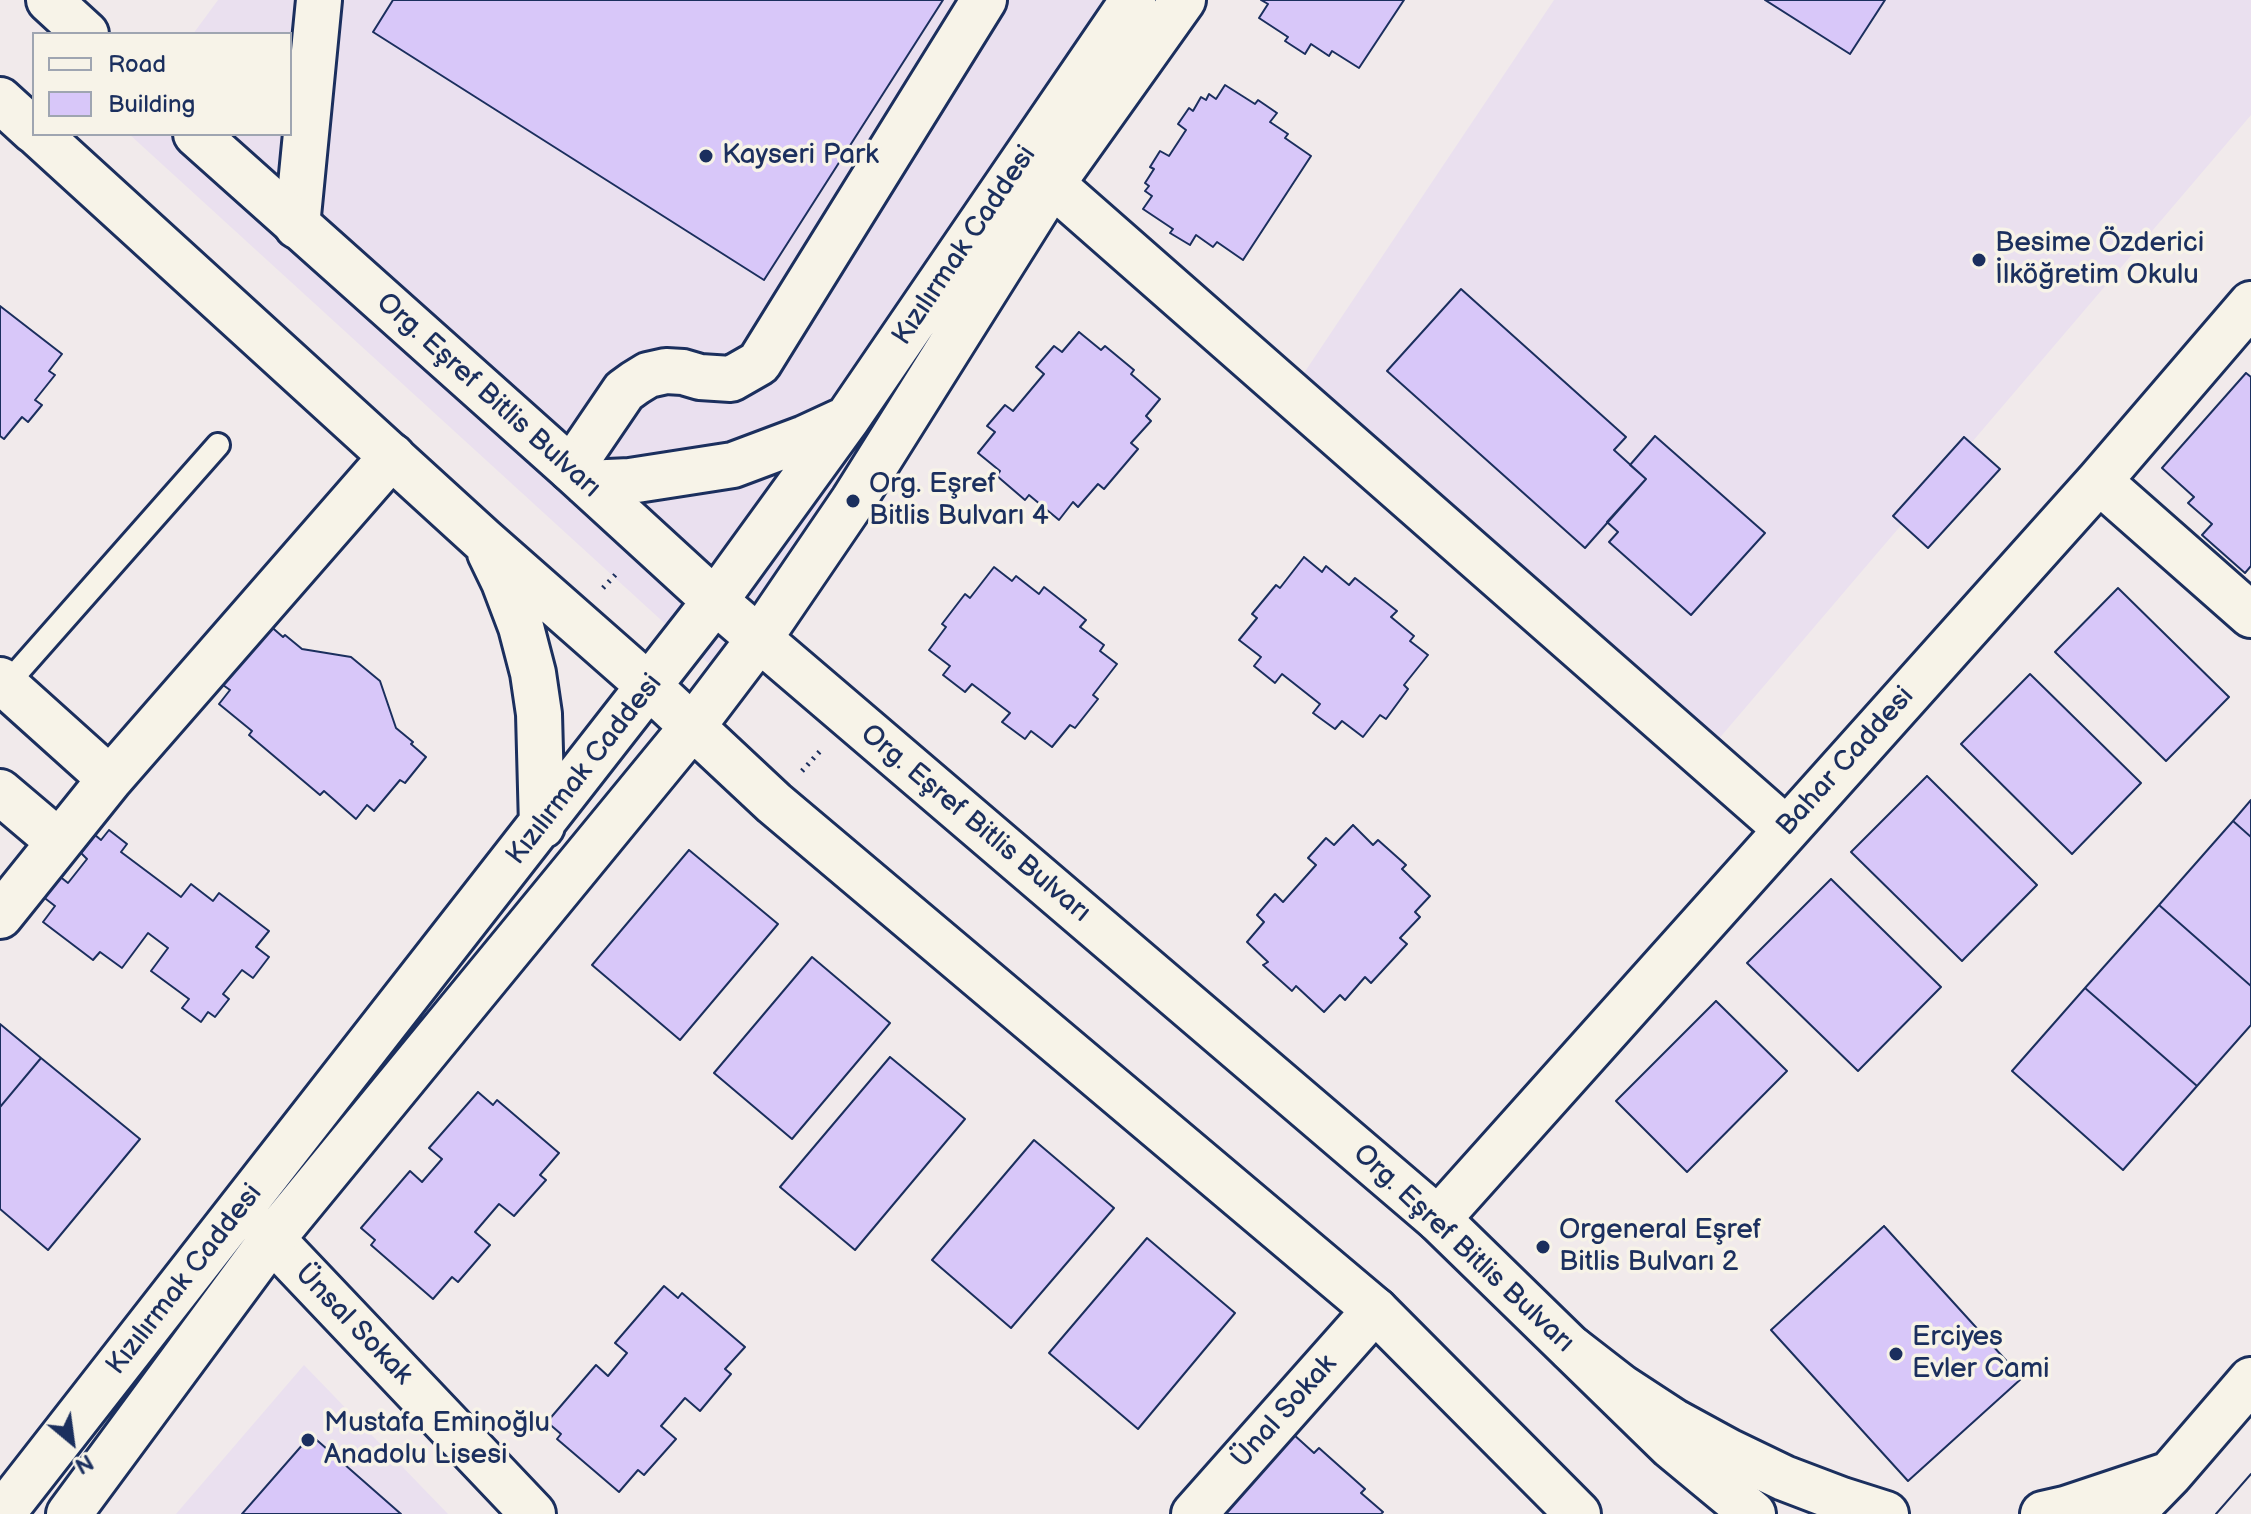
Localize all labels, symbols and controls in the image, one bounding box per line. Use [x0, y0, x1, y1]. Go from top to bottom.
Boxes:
legend [32, 32, 292, 136]
text: Road [108, 50, 166, 79]
text: Building [108, 90, 195, 119]
place label: Kayseri Park [722, 139, 879, 173]
street label: Kızılırmak Caddesi [886, 140, 1044, 352]
marker: Kayseri Park [697, 147, 715, 165]
place label: Besime Özderici İlköğretim Okulu [1995, 227, 2204, 293]
marker: Besime Özderici İlköğretim Okulu [1970, 251, 1988, 269]
street label: Org. Eşref Bitlis Bulvarı [369, 286, 607, 506]
place label: Org. Eşref Bitlis Bulvarı 4 [869, 468, 1049, 534]
marker: Org. Eşref Bitlis Bulvarı 4 [844, 492, 862, 510]
street label: Kızılırmak Caddesi [500, 668, 670, 872]
street label: Bahar Caddesi [1770, 681, 1922, 843]
street label: Org. Eşref Bitlis Bulvarı [853, 718, 1097, 930]
street label: Org. Eşref Bitlis Bulvarı [1345, 1138, 1581, 1360]
street label: Kızılırmak Caddesi [100, 1178, 270, 1382]
place label: Orgeneral Eşref Bitlis Bulvarı 2 [1559, 1214, 1761, 1280]
marker: Orgeneral Eşref Bitlis Bulvarı 2 [1534, 1238, 1552, 1256]
street label: Ünsal Sokak [287, 1258, 419, 1392]
place label: Erciyes Evler Cami [1912, 1321, 2050, 1387]
marker: Erciyes Evler Cami [1887, 1345, 1905, 1363]
street label: Ünal Sokak [1225, 1348, 1345, 1476]
north arrow [32, 1402, 112, 1482]
place label: Mustafa Eminoğlu Anadolu Lisesi [324, 1407, 550, 1473]
marker: Mustafa Eminoğlu Anadolu Lisesi [299, 1431, 317, 1449]
text: N [70, 1448, 98, 1479]

